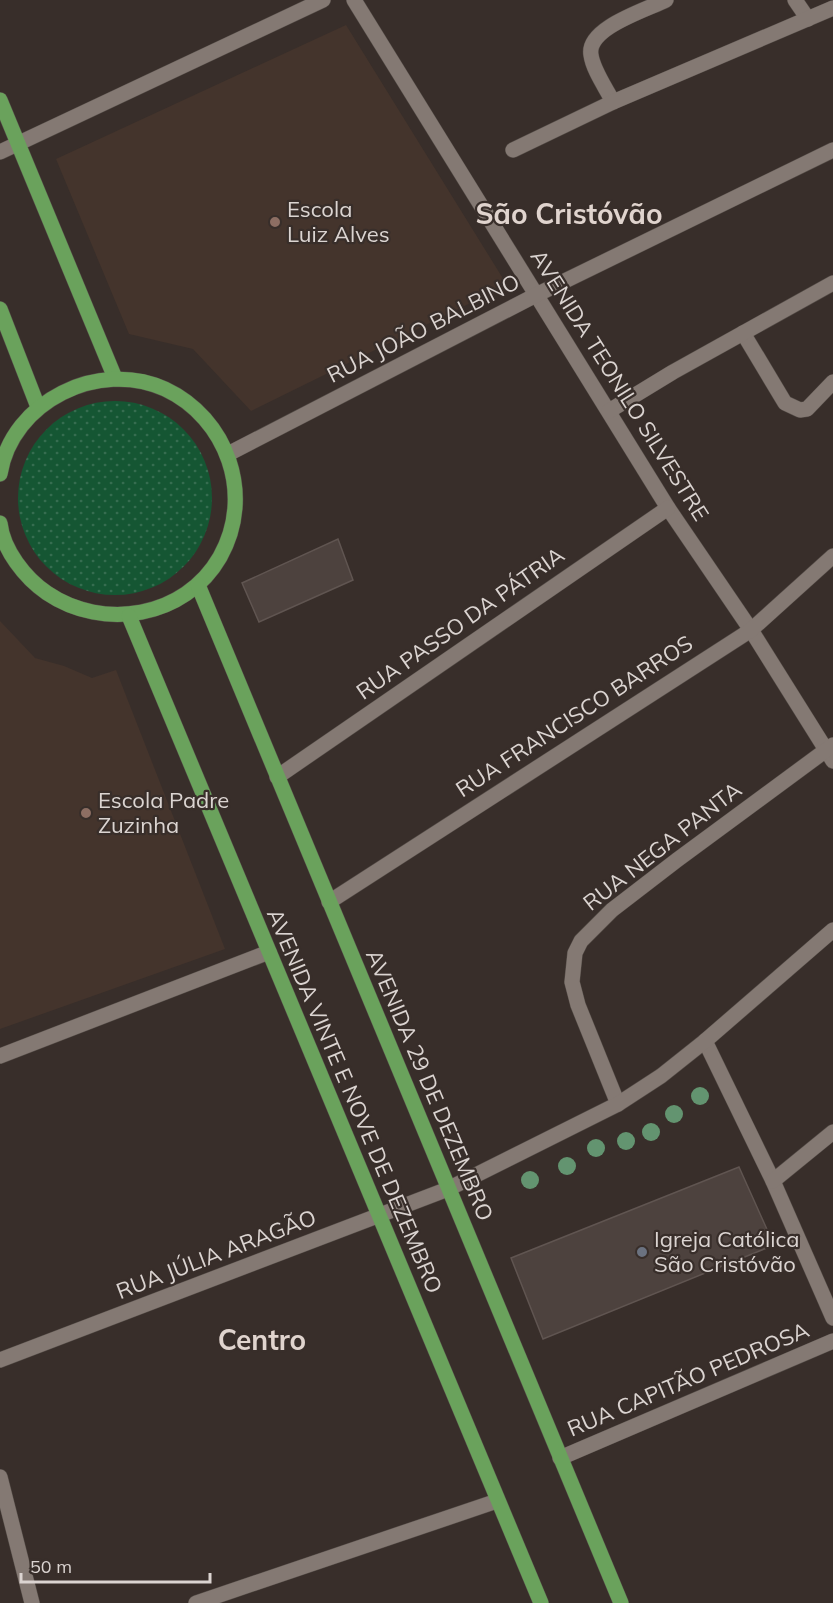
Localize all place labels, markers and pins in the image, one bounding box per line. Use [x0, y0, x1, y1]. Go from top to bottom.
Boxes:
place label: Escola Luiz Alves [287, 195, 390, 248]
marker: Escola Luiz Alves [268, 215, 282, 229]
place label: Escola Padre Zuzinha [98, 786, 229, 839]
marker: Escola Padre Zuzinha [79, 806, 93, 820]
place label: Igreja Católica São Cristóvão [654, 1225, 799, 1278]
marker: Igreja Católica São Cristóvão [635, 1245, 649, 1259]

